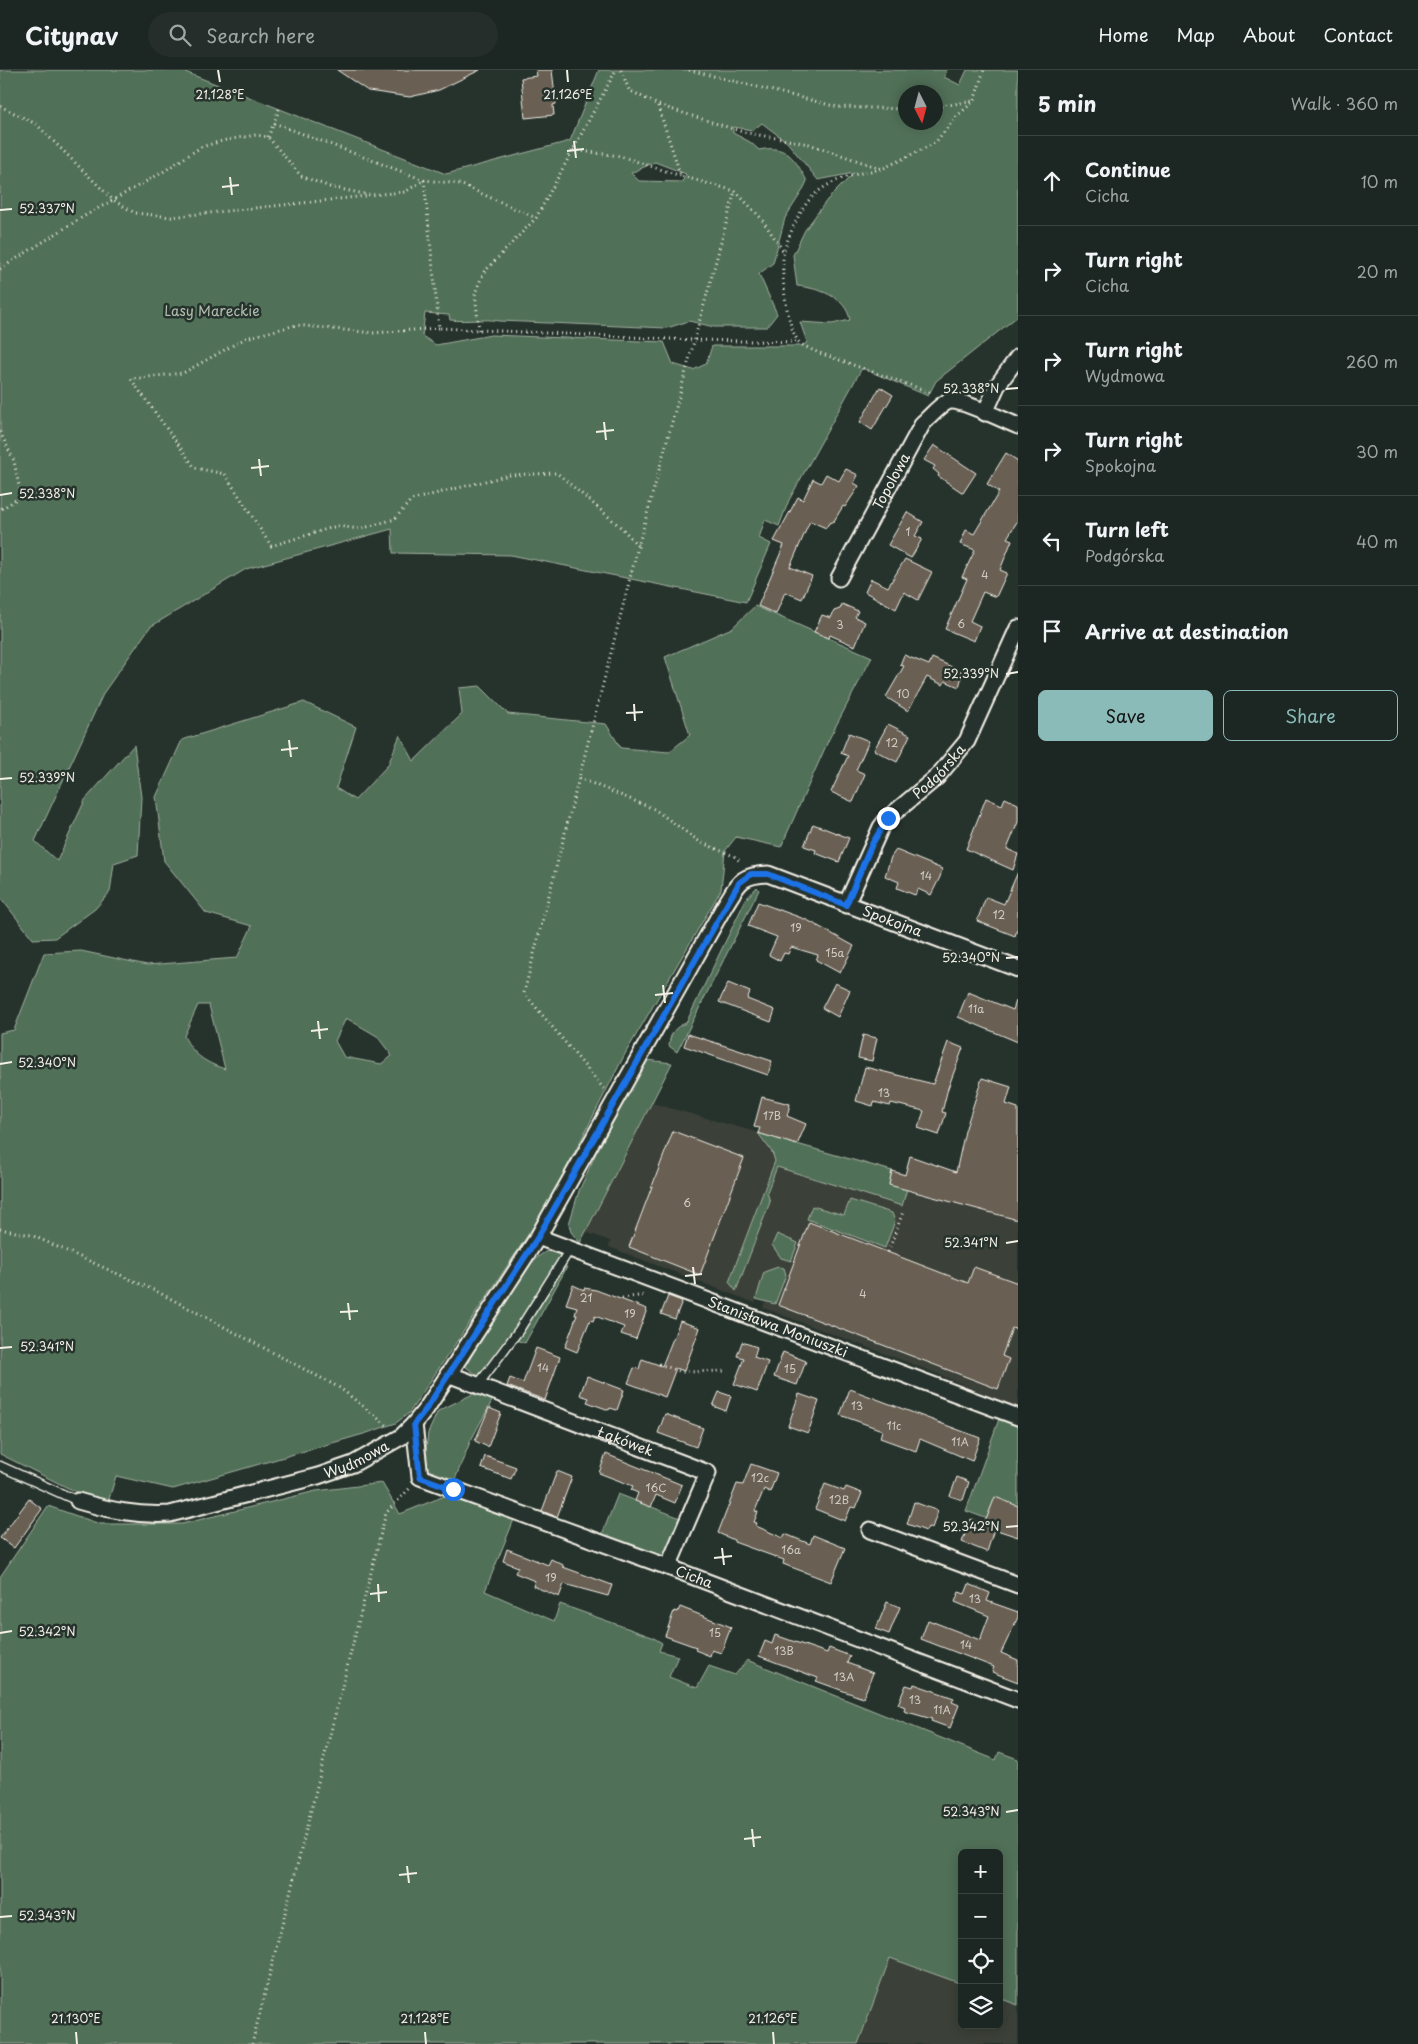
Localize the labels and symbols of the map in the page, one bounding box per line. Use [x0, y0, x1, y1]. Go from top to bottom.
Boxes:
text: 21.128°E [195, 85, 245, 103]
text: 21.126°E [543, 85, 593, 103]
north arrow [898, 85, 943, 130]
text: 52.337°N [19, 199, 75, 217]
park label: Lasy Mareckie [164, 300, 260, 321]
text: 52.338°N [943, 379, 999, 397]
street label: Topolowa [867, 449, 915, 513]
text: 52.338°N [19, 484, 75, 502]
house number: 1 [906, 523, 911, 540]
house number: 4 [981, 566, 989, 583]
house number: 6 [957, 615, 965, 632]
house number: 3 [836, 616, 844, 633]
text: 52.339°N [943, 664, 999, 682]
house number: 10 [897, 685, 909, 702]
house number: 12 [886, 734, 899, 751]
street label: Podgórska [907, 739, 970, 804]
text: 52.339°N [19, 768, 75, 786]
route end [877, 807, 900, 830]
house number: 14 [920, 867, 932, 884]
street label: Spokojna [860, 900, 926, 942]
house number: 12 [993, 906, 1006, 923]
house number: 19 [790, 919, 802, 936]
house number: 15a [826, 944, 845, 961]
text: 52.340°N [942, 948, 1000, 966]
house number: 11a [968, 1000, 984, 1017]
text: 52.340°N [18, 1053, 76, 1071]
house number: 13 [878, 1084, 890, 1101]
house number: 17B [763, 1107, 781, 1124]
house number: 6 [683, 1194, 691, 1211]
text: 52.341°N [944, 1233, 998, 1251]
house number: 4 [859, 1285, 867, 1302]
house number: 21 [580, 1289, 592, 1306]
street label: Stanisława Moniuszki [705, 1291, 851, 1362]
house number: 19 [624, 1305, 636, 1322]
text: 52.341°N [20, 1337, 74, 1355]
house number: 14 [537, 1359, 549, 1376]
house number: 15 [784, 1360, 796, 1377]
house number: 13 [851, 1397, 863, 1414]
house number: 11c [887, 1417, 901, 1434]
street label: Łąkówek [594, 1421, 657, 1461]
house number: 11A [951, 1433, 969, 1450]
street label: Wydmowa [321, 1435, 393, 1483]
house number: 12c [751, 1469, 769, 1486]
route start [442, 1478, 465, 1501]
house number: 16C [645, 1479, 667, 1496]
house number: 12B [829, 1491, 849, 1508]
text: 52.342°N [942, 1517, 1000, 1535]
house number: 16a [781, 1541, 801, 1558]
street label: Cicha [672, 1560, 716, 1593]
house number: 19 [545, 1569, 557, 1586]
house number: 13 [969, 1590, 981, 1607]
text: 52.342°N [18, 1622, 76, 1640]
house number: 15 [709, 1624, 721, 1641]
house number: 14 [960, 1636, 972, 1653]
house number: 13B [774, 1642, 794, 1659]
house number: 13A [834, 1668, 854, 1685]
house number: 13 [909, 1691, 921, 1708]
house number: 11A [933, 1701, 951, 1718]
text: 52.343°N [942, 1802, 1000, 1820]
text: 52.343°N [18, 1906, 76, 1924]
text: 21.130°E [51, 2009, 101, 2027]
text: 21.128°E [400, 2009, 450, 2027]
text: 21.126°E [748, 2009, 798, 2027]

